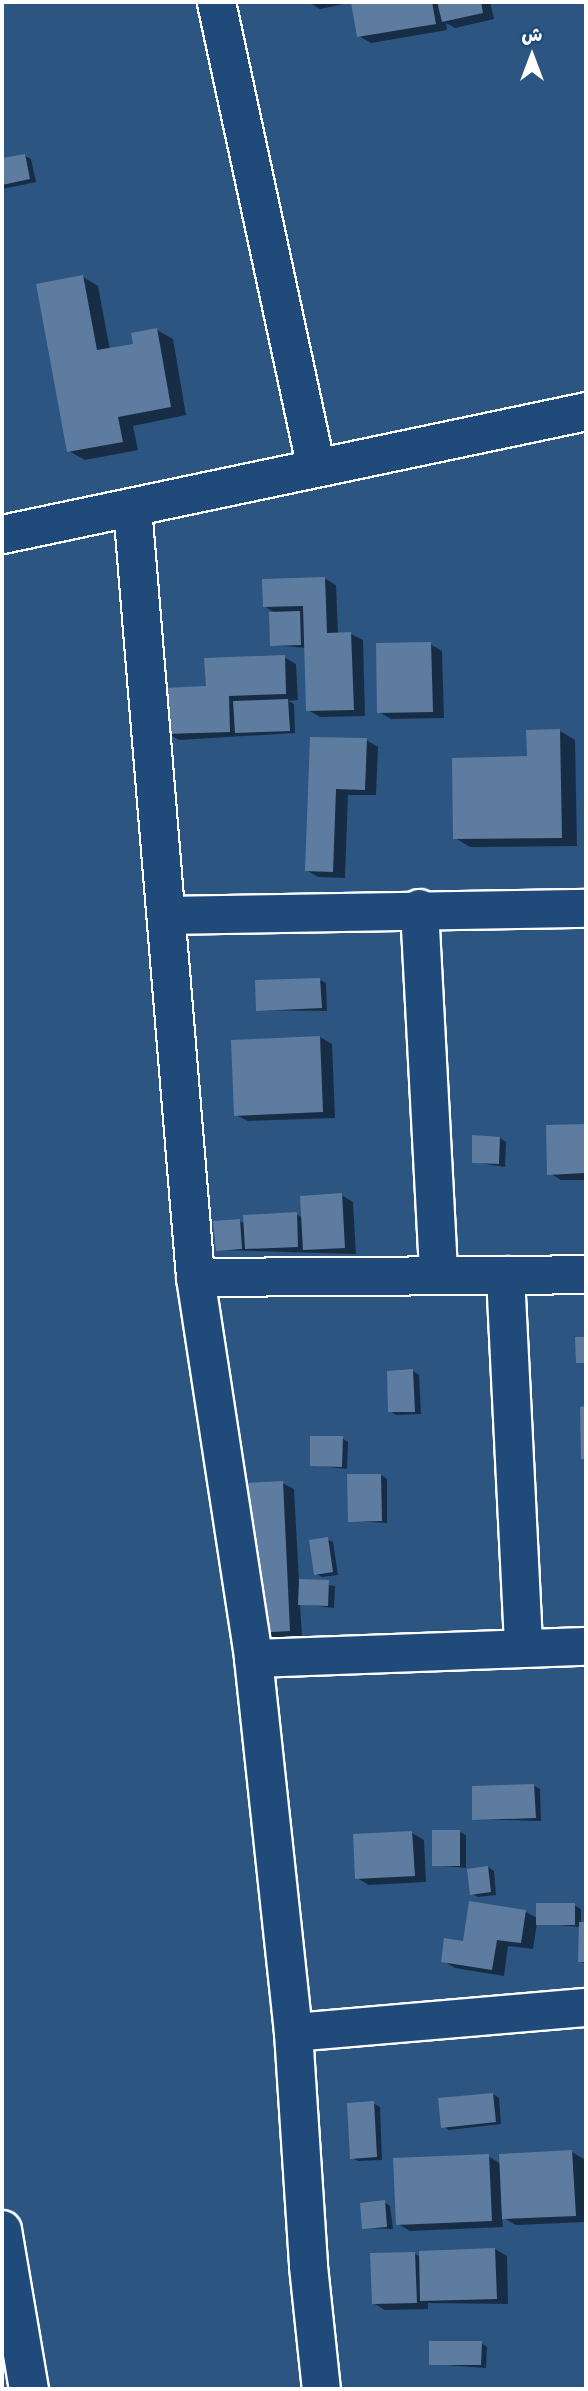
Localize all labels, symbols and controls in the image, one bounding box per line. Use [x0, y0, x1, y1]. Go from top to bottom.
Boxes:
north arrow [497, 21, 567, 91]
text: ش [522, 23, 542, 47]

